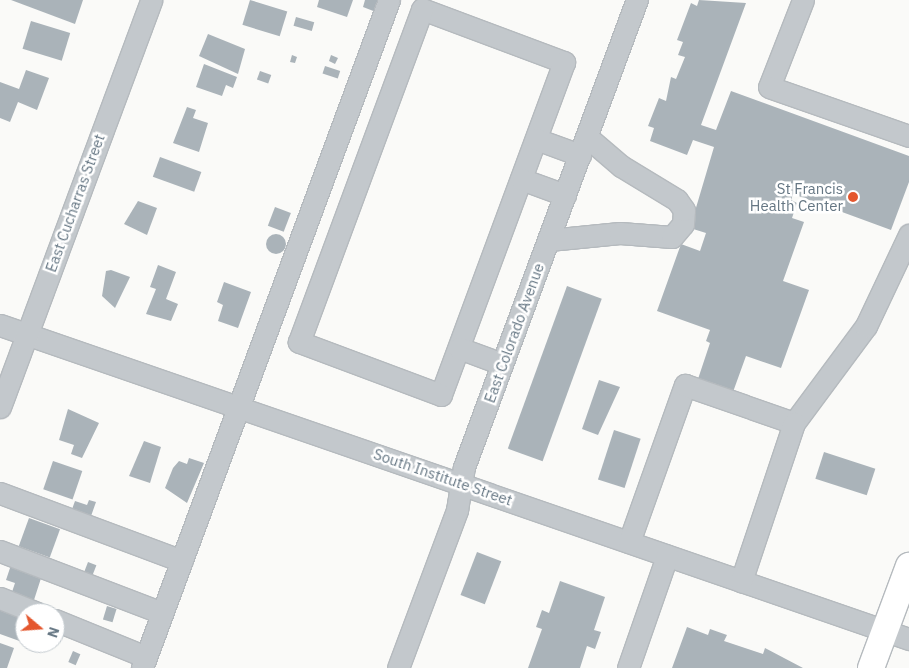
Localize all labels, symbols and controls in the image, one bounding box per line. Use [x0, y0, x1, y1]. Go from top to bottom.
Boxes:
street label: East Cucharras Street [42, 132, 108, 274]
place label: St Francis Health Center [750, 179, 843, 214]
marker: St Francis Health Center [847, 191, 859, 203]
street label: East Colorado Avenue [480, 261, 548, 405]
street label: South Institute Street [371, 445, 515, 509]
north arrow [15, 603, 65, 653]
text: N [43, 625, 63, 640]

